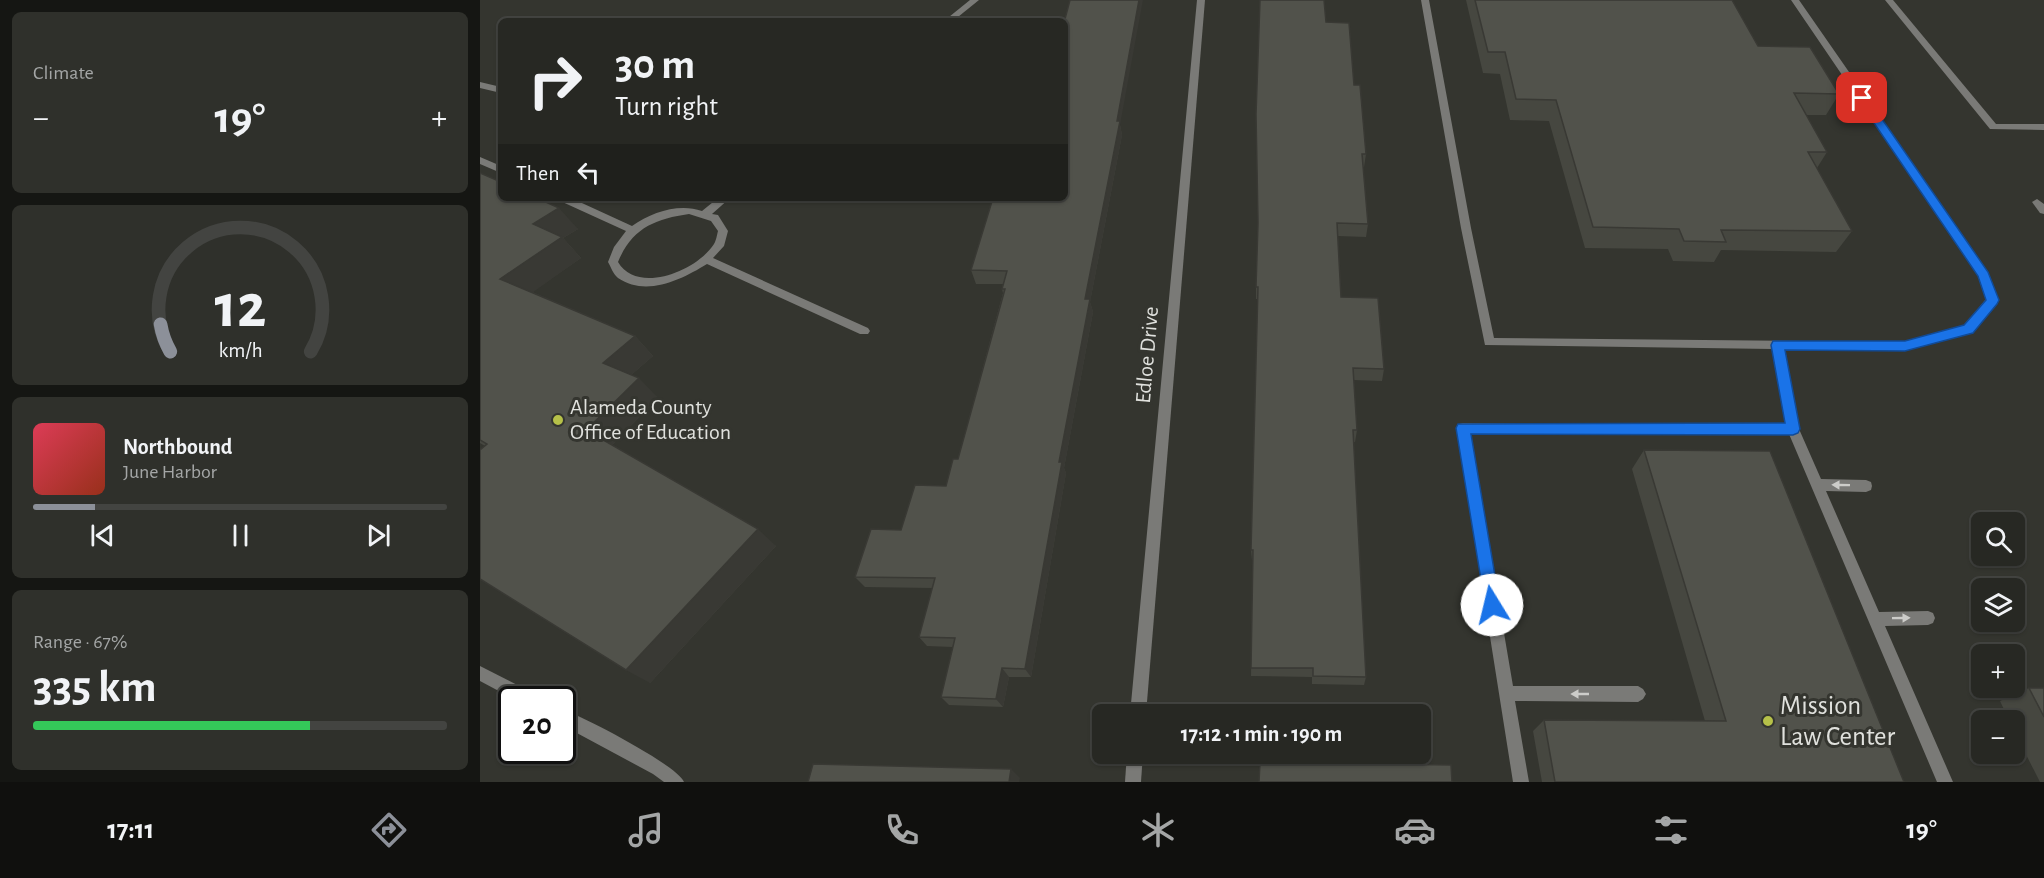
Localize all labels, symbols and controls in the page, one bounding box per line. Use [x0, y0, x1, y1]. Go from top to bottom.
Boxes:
icon: right [516, 42, 594, 120]
text: 30 m [615, 44, 695, 86]
text: Climate [33, 63, 94, 83]
pin [1836, 72, 1887, 123]
icon: arrive [1845, 81, 1878, 114]
text: Turn right [615, 93, 718, 120]
text: 19° [214, 96, 266, 141]
text: − [33, 102, 49, 135]
text: + [431, 102, 447, 135]
icon: left [572, 156, 605, 189]
text: Then [516, 162, 560, 184]
text: 12 [214, 276, 266, 338]
street label: Edloe Drive [1132, 306, 1162, 404]
text: km/h [218, 340, 262, 361]
place label: Alameda County Office of Education [570, 396, 731, 443]
marker: Alameda County Office of Education [551, 413, 565, 427]
text: Northbound [123, 436, 232, 458]
text: June Harbor [123, 462, 217, 482]
one-way arrow [1832, 481, 1851, 490]
map controls [1971, 512, 2025, 764]
button: search [1971, 512, 2025, 566]
icon: previous [86, 519, 119, 552]
icon: pause [224, 519, 257, 552]
icon: next [362, 519, 395, 552]
position arrow [1460, 573, 1524, 637]
button: layers [1971, 578, 2025, 632]
one-way arrow [1892, 613, 1911, 623]
text: Range · 67% [33, 632, 127, 652]
button: + [1971, 644, 2025, 698]
text: 335 km [33, 665, 157, 710]
speed limit sign: 20 [498, 686, 576, 764]
one-way arrow [1570, 689, 1589, 699]
place label: Mission Law Center [1780, 692, 1896, 750]
button: − [1971, 710, 2025, 764]
marker: Mission Law Center [1761, 714, 1775, 728]
text: 17:12 · 1 min · 190 m [1181, 723, 1342, 745]
icon: directions [368, 809, 410, 851]
icon: music [625, 809, 667, 851]
icon: phone [881, 809, 923, 851]
icon: climate [1137, 809, 1179, 851]
icon: car [1394, 809, 1436, 851]
icon: filters [1650, 809, 1692, 851]
text: 17:11 [107, 816, 154, 843]
text: 19° [1906, 816, 1937, 843]

